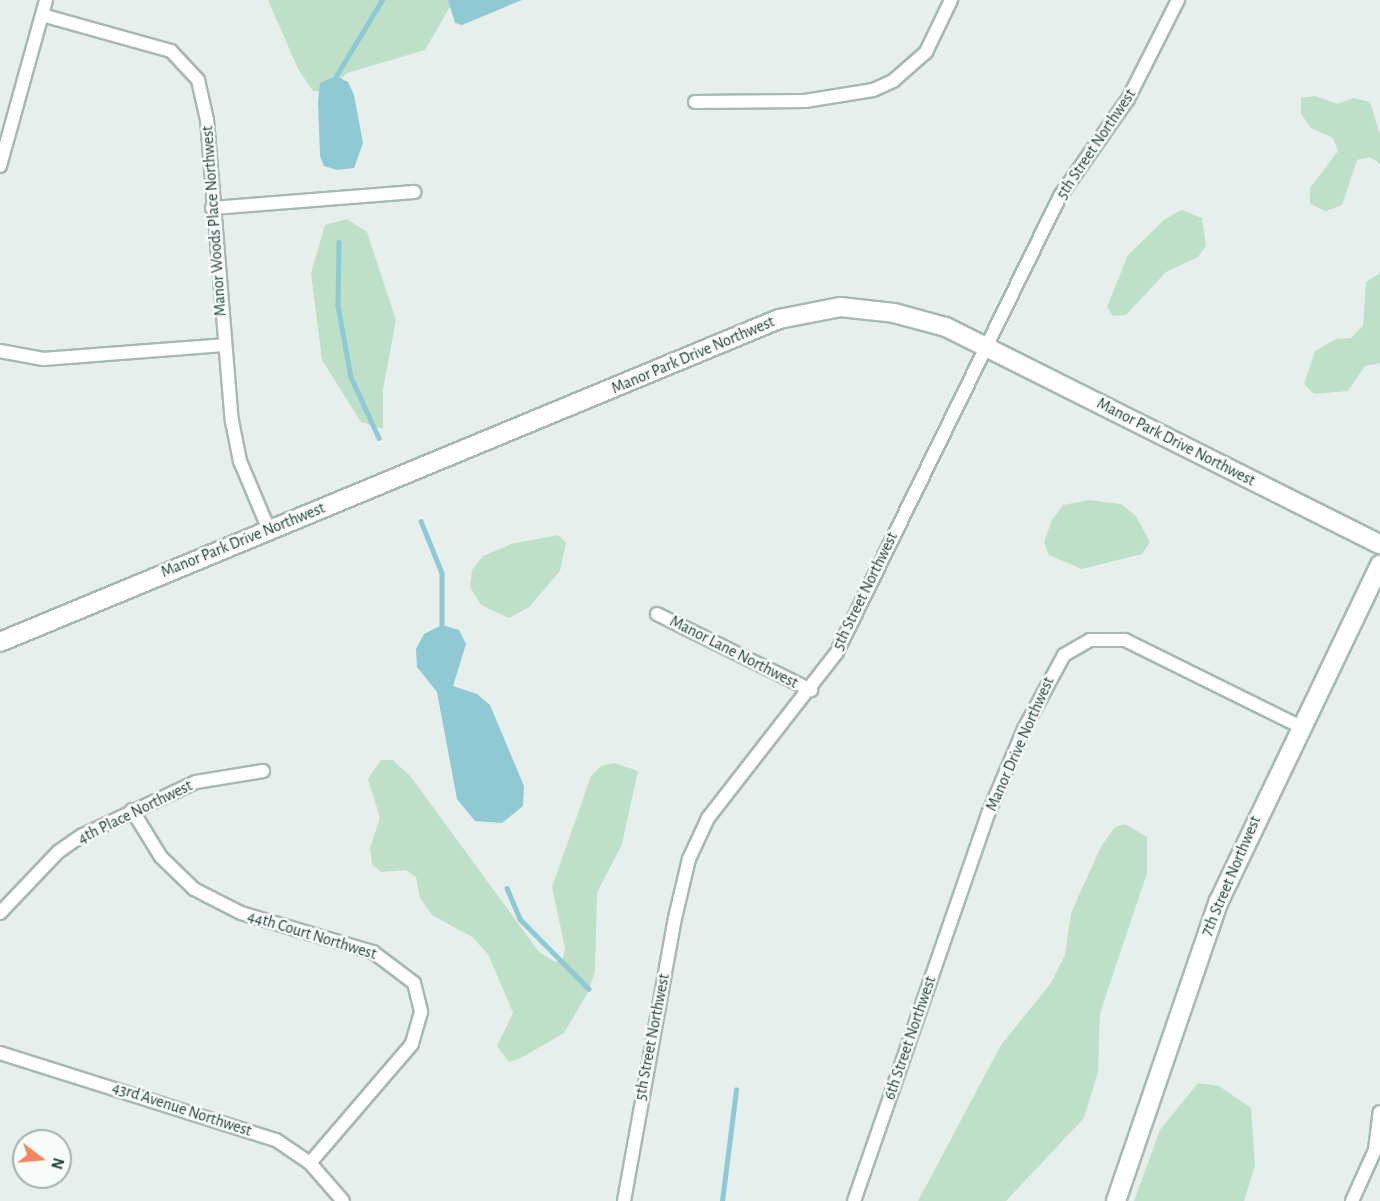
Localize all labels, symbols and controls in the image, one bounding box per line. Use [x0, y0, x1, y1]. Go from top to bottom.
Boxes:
street label: 5th Street Northwest [1052, 85, 1140, 203]
street label: Manor Woods Place Northwest [198, 125, 230, 317]
street label: Manor Park Drive Northwest [609, 312, 777, 398]
street label: Manor Park Drive Northwest [1094, 394, 1258, 490]
street label: Manor Park Drive Northwest [158, 498, 328, 582]
street label: 5th Street Northwest [828, 529, 902, 653]
street label: Manor Lane Northwest [667, 611, 801, 693]
street label: Manor Drive Northwest [982, 674, 1058, 814]
street label: 4th Place Northwest [75, 776, 195, 848]
street label: 7th Street Northwest [1197, 813, 1265, 939]
street label: 44th Court Northwest [245, 906, 379, 964]
street label: 5th Street Northwest [630, 972, 674, 1102]
street label: 6th Street Northwest [880, 974, 940, 1102]
street label: 43rd Avenue Northwest [110, 1077, 254, 1141]
north arrow [12, 1129, 72, 1189]
text: N [48, 1156, 67, 1171]

